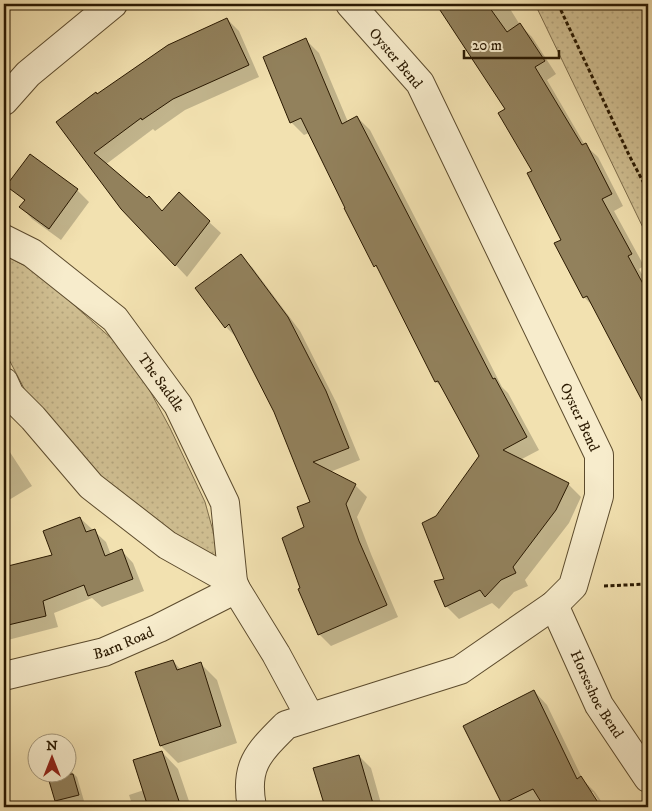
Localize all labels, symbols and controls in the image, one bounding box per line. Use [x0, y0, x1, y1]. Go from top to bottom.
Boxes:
street label: Oyster Bend [365, 24, 427, 93]
scale bar [464, 28, 560, 60]
text: 20 m [472, 36, 502, 55]
street label: The Saddle [133, 349, 189, 415]
street label: Oyster Bend [555, 380, 604, 455]
street label: Barn Road [92, 622, 157, 664]
street label: Horseshoe Bend [566, 647, 628, 742]
north arrow [28, 734, 78, 784]
text: N [46, 737, 58, 755]

